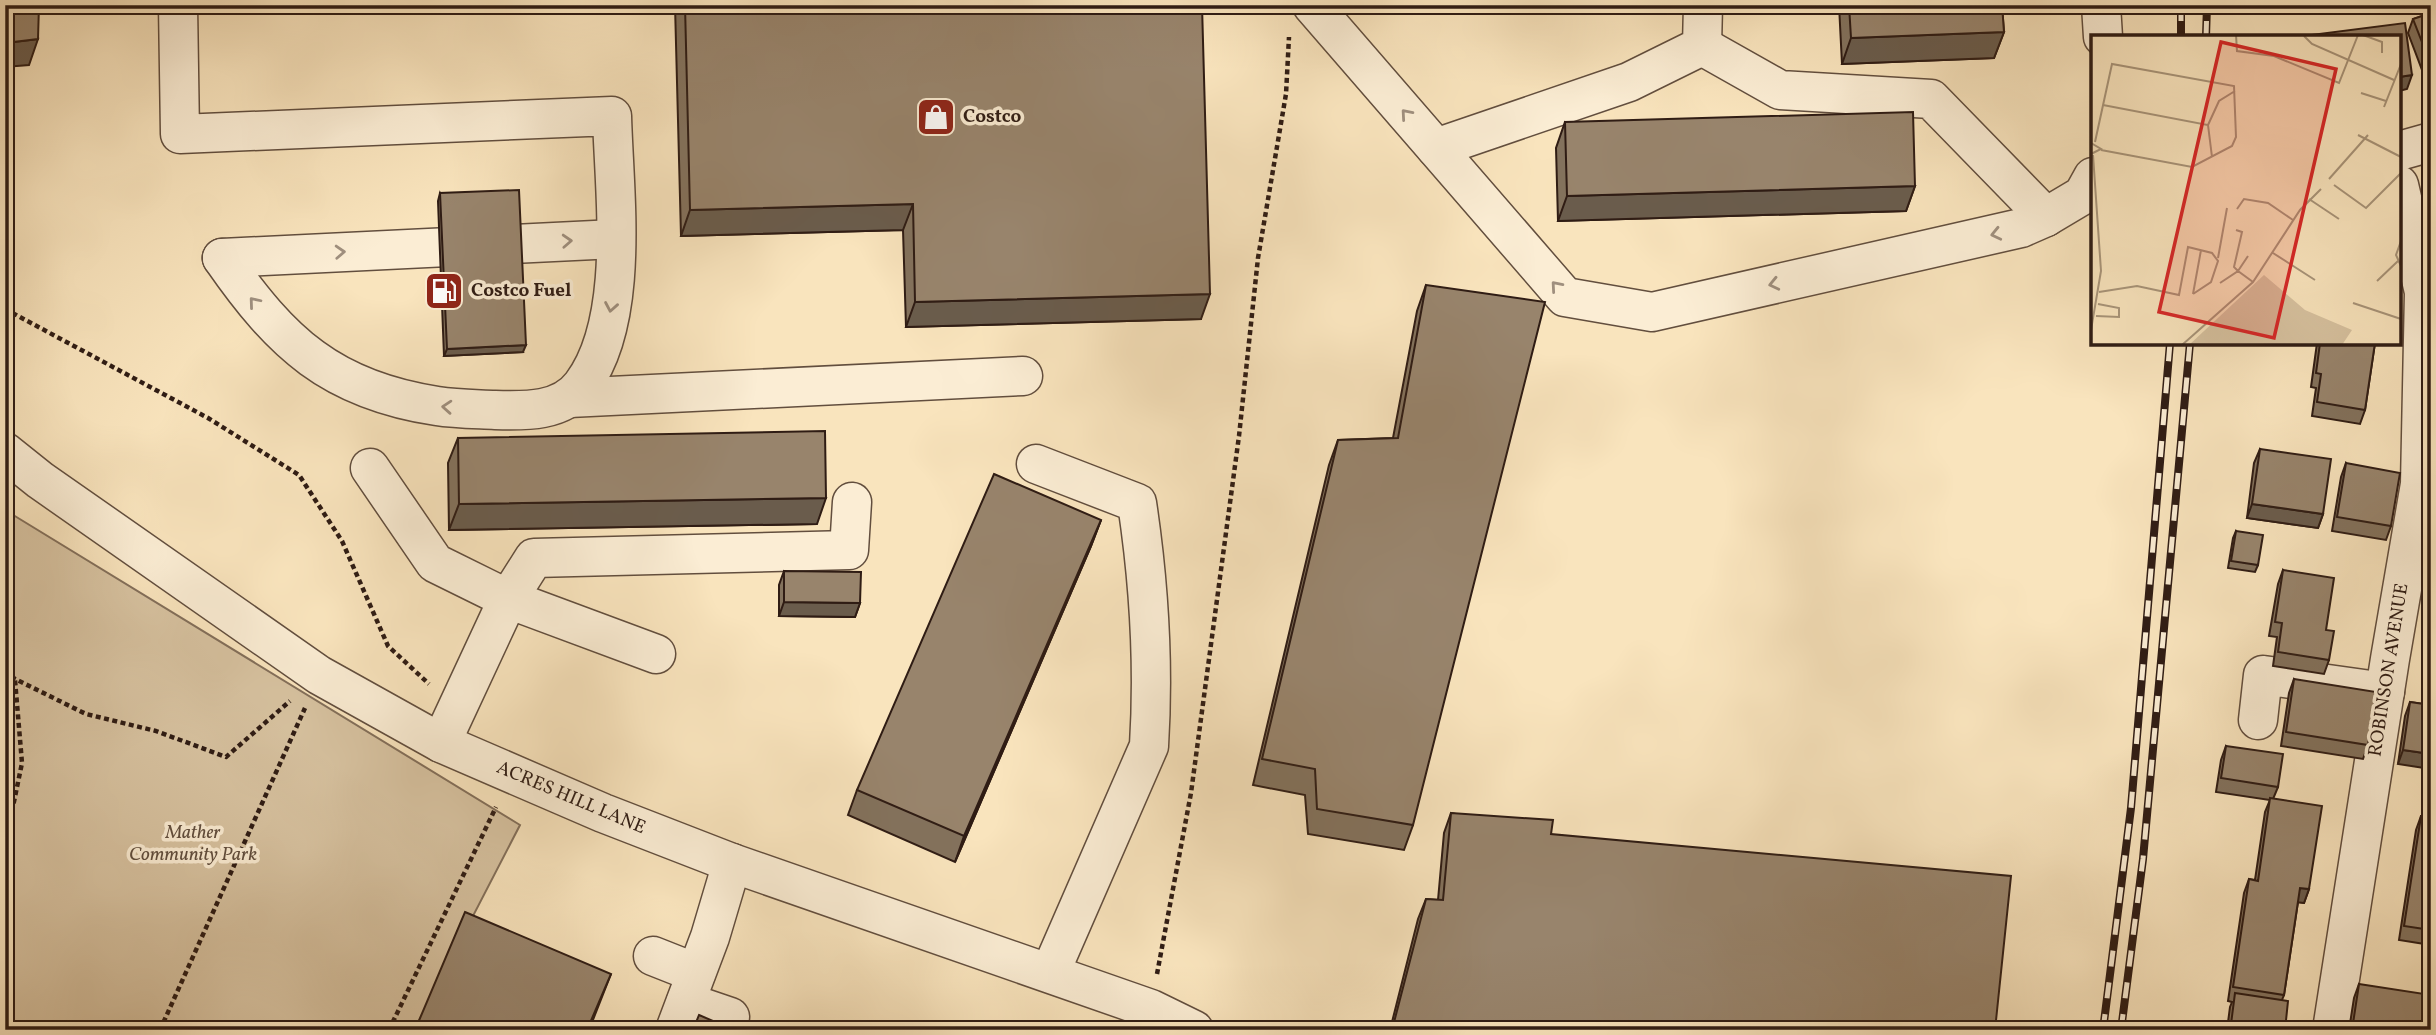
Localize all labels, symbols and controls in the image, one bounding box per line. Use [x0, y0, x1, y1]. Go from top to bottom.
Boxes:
inset map [2091, 35, 2401, 345]
shop icon: Costco [915, 96, 957, 138]
place label: Costco [963, 104, 1022, 130]
one-way arrow [1402, 109, 1414, 122]
one-way arrow [1990, 225, 2002, 240]
one-way arrow [562, 234, 573, 249]
one-way arrow [334, 245, 345, 260]
fuel station icon: Costco Fuel [423, 270, 465, 312]
one-way arrow [1768, 276, 1780, 291]
place label: Costco Fuel [471, 278, 572, 304]
one-way arrow [1552, 281, 1564, 294]
one-way arrow [249, 297, 262, 309]
one-way arrow [605, 301, 620, 313]
one-way arrow [441, 400, 452, 415]
street label: ROBINSON AVENUE [2362, 581, 2416, 759]
street label: ACRES HILL LANE [492, 755, 650, 841]
park label: Mather Community Park [129, 820, 257, 868]

